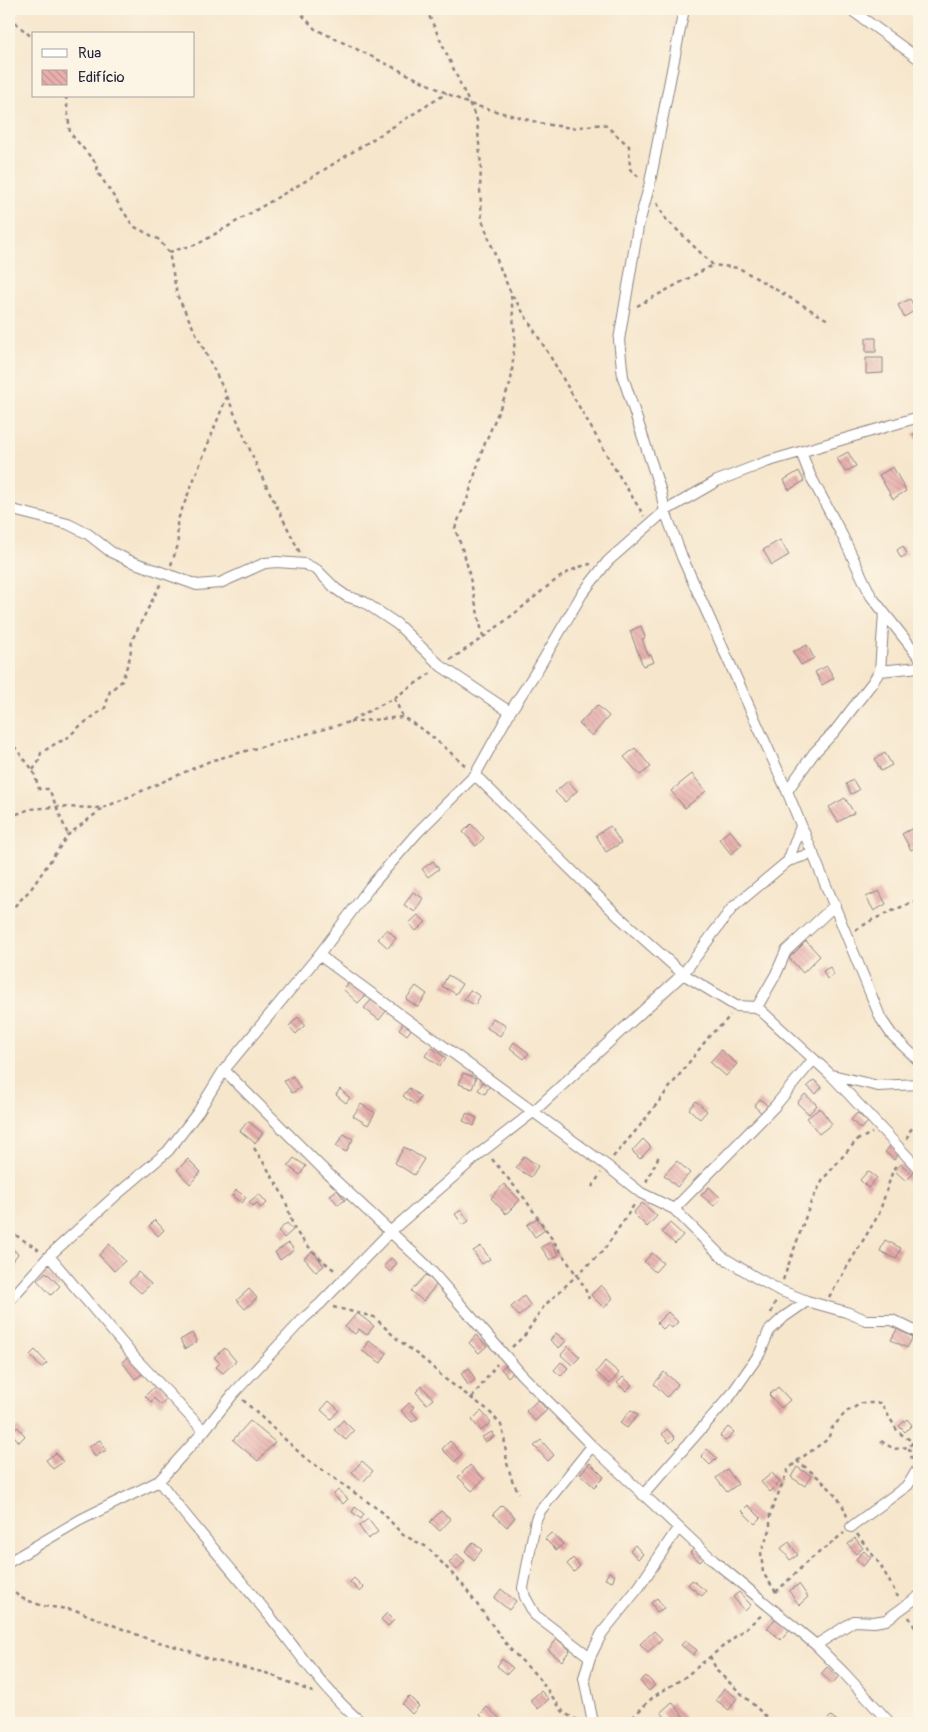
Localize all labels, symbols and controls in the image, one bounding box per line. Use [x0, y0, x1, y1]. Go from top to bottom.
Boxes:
legend [32, 32, 195, 98]
text: Rua [78, 44, 101, 63]
text: Edifício [78, 68, 124, 87]

